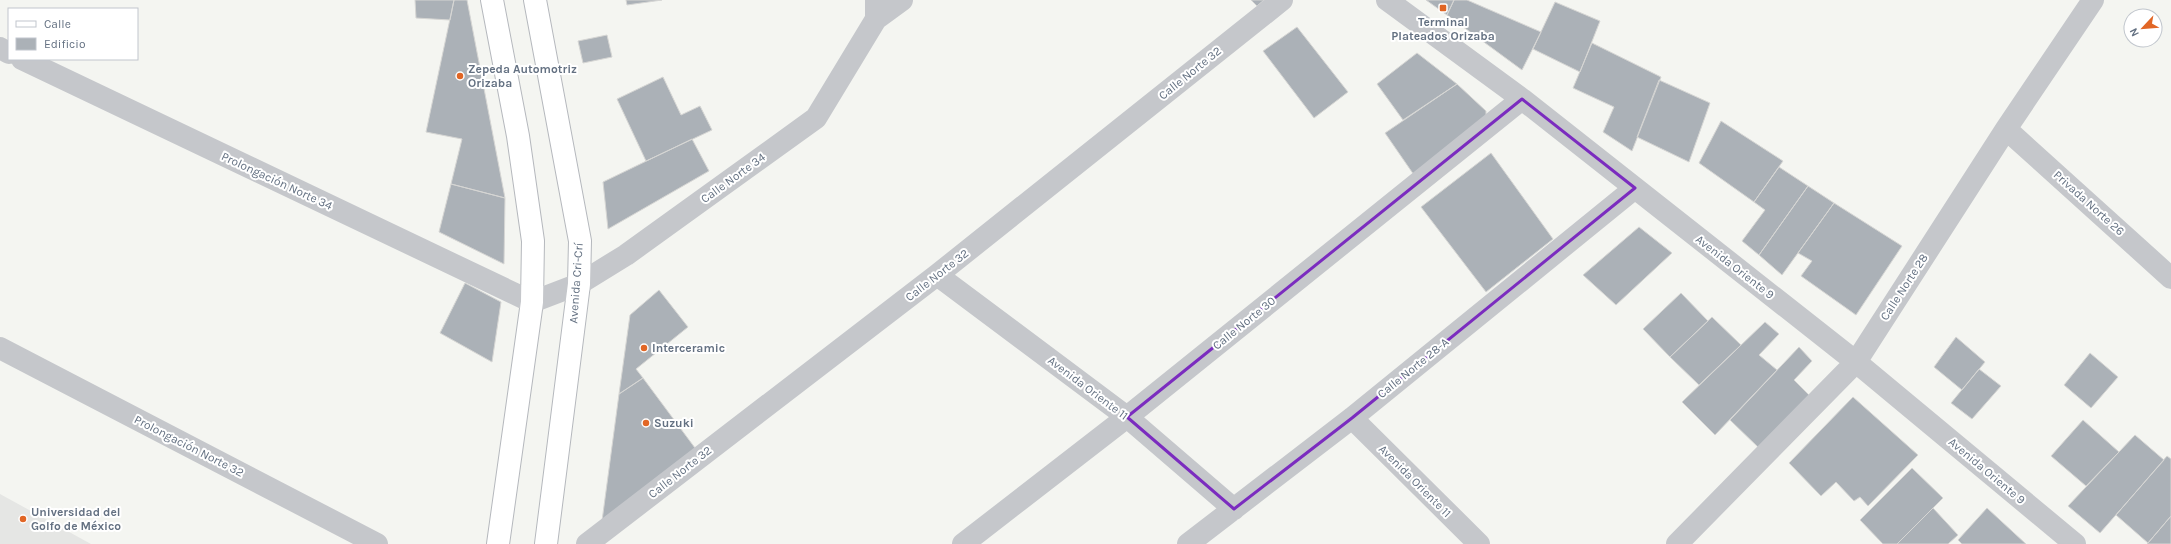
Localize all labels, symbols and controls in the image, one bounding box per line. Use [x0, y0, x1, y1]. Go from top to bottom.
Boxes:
marker: Terminal Plateados Orizaba [1438, 3, 1448, 13]
legend [8, 8, 138, 60]
north arrow [2123, 8, 2163, 48]
place label: Terminal Plateados Orizaba [1391, 15, 1495, 43]
text: Calle [44, 17, 71, 31]
text: N [2127, 26, 2142, 39]
text: Edificio [44, 37, 85, 51]
street label: Calle Norte 32 [1156, 44, 1224, 102]
place label: Zepeda Automotriz Orizaba [468, 62, 577, 90]
marker: Zepeda Automotriz Orizaba [455, 71, 465, 81]
street label: Prolongación Norte 34 [219, 149, 335, 213]
street label: Calle Norte 34 [698, 150, 768, 206]
street label: Privada Norte 26 [2051, 168, 2127, 238]
street label: Avenida Oriente 9 [1693, 232, 1777, 302]
street label: Avenida Cri-Crí [566, 242, 586, 324]
street label: Calle Norte 32 [903, 246, 971, 304]
street label: Calle Norte 28 [1877, 251, 1931, 323]
street label: Calle Norte 30 [1210, 293, 1278, 353]
street label: Calle Norte 28-A [1375, 335, 1452, 401]
place label: Interceramic [652, 341, 725, 355]
marker: Interceramic [639, 343, 649, 353]
street label: Avenida Oriente 11 [1045, 353, 1131, 423]
street label: Prolongación Norte 32 [132, 412, 246, 480]
place label: Suzuki [654, 416, 694, 430]
marker: Suzuki [641, 418, 651, 428]
street label: Avenida Oriente 9 [1946, 435, 2028, 507]
street label: Avenida Oriente 11 [1376, 442, 1454, 520]
street label: Calle Norte 32 [646, 443, 714, 501]
place label: Universidad del Golfo de México [31, 505, 121, 533]
marker: Universidad del Golfo de México [18, 514, 28, 524]

